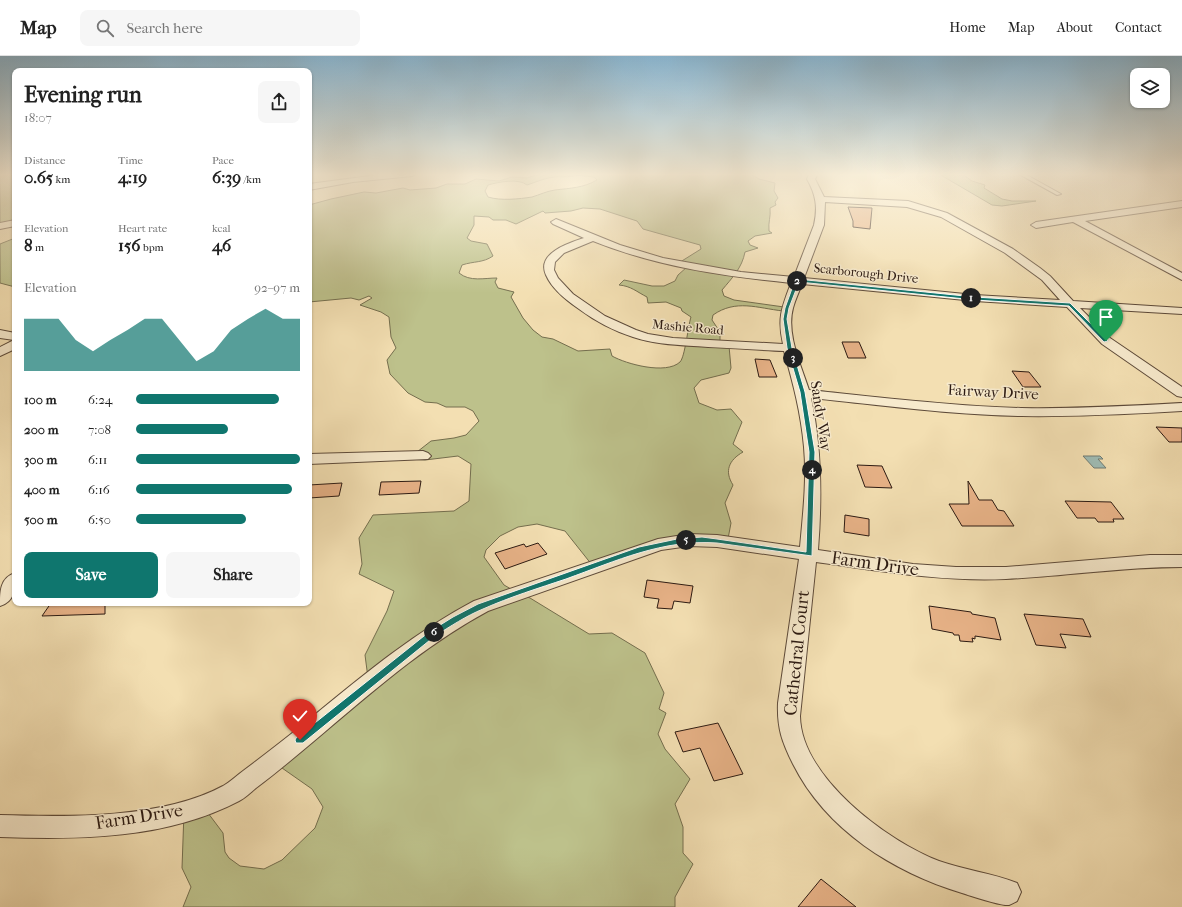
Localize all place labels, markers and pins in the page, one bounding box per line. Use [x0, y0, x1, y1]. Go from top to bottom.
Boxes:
pin: 2 [787, 271, 807, 291]
pin: 1 [961, 288, 981, 308]
pin [1089, 300, 1123, 341]
pin: 3 [783, 348, 803, 368]
pin: 4 [802, 460, 822, 480]
pin: 5 [676, 530, 696, 550]
pin: 6 [424, 622, 444, 642]
pin [283, 699, 317, 740]

